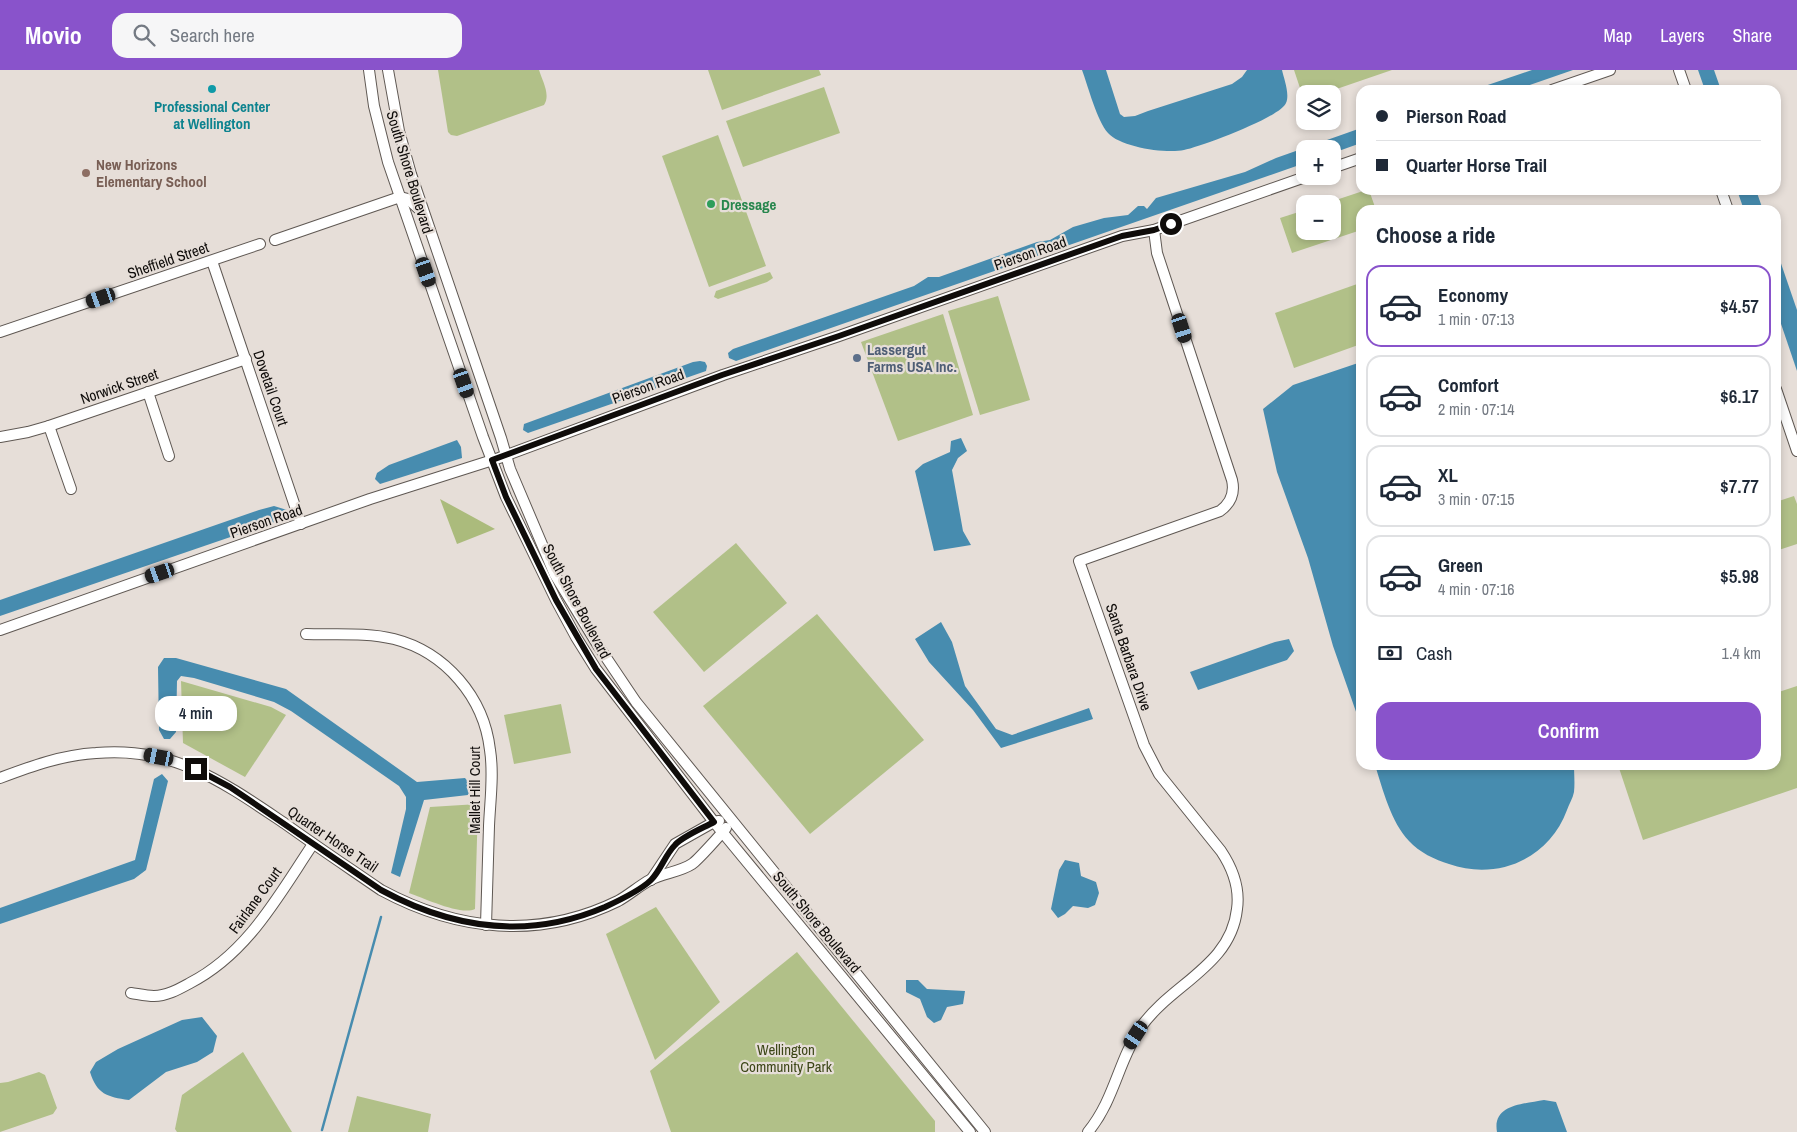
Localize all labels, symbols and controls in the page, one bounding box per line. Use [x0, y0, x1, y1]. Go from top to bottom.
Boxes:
search box [112, 13, 462, 58]
text: Movio [25, 19, 82, 51]
icon: search [130, 21, 158, 49]
text: Search here [170, 22, 255, 48]
text: Map [1604, 23, 1632, 48]
text: Layers [1660, 23, 1705, 48]
text: Share [1733, 23, 1772, 48]
marker: Professional Center at Wellington [206, 83, 218, 95]
map controls [1296, 85, 1341, 240]
button: layers [1296, 85, 1341, 130]
place label: Professional Center at Wellington [154, 96, 270, 134]
text: Pierson Road [1406, 103, 1506, 129]
street label: South Shore Boulevard [381, 108, 439, 236]
button: + [1296, 140, 1341, 185]
text: Quarter Horse Trail [1406, 152, 1547, 178]
place label: New Horizons Elementary School [96, 154, 207, 192]
marker: New Horizons Elementary School [80, 167, 92, 179]
place label: Dressage [721, 194, 777, 215]
button: − [1296, 195, 1341, 240]
marker: Dressage [705, 198, 717, 210]
route start [1160, 213, 1182, 235]
text: Choose a ride [1376, 220, 1495, 250]
street label: Pierson Road [991, 231, 1069, 275]
street label: Sheffield Street [125, 236, 212, 284]
car [414, 255, 437, 289]
text: Economy [1438, 282, 1508, 308]
icon: car [1378, 284, 1423, 329]
car [84, 286, 117, 310]
text: $4.57 [1720, 293, 1759, 319]
text: 1 min · 07:13 [1438, 308, 1515, 330]
car [1170, 311, 1193, 345]
place label: Lassergut Farms USA Inc. [867, 339, 957, 377]
street label: Dovetail Court [248, 347, 294, 429]
marker: Lassergut Farms USA Inc. [851, 352, 863, 364]
street label: Norwick Street [77, 363, 161, 409]
street label: Pierson Road [609, 363, 687, 409]
car [452, 366, 475, 400]
text: Comfort [1438, 372, 1499, 398]
icon: car [1378, 374, 1423, 419]
text: $6.17 [1720, 383, 1759, 409]
text: 2 min · 07:14 [1438, 398, 1515, 420]
text: XL [1438, 462, 1458, 488]
icon: car [1378, 464, 1423, 509]
text: $7.77 [1720, 473, 1759, 499]
text: 3 min · 07:15 [1438, 488, 1515, 510]
street label: Pierson Road [227, 499, 305, 543]
street label: South Shore Boulevard [538, 540, 616, 662]
text: Green [1438, 552, 1483, 578]
icon: car [1378, 554, 1423, 599]
car [143, 561, 176, 585]
text: $5.98 [1720, 563, 1759, 589]
text: 4 min · 07:16 [1438, 578, 1515, 600]
street label: Santa Barbara Drive [1101, 601, 1157, 714]
icon: cash [1376, 639, 1404, 667]
text: Cash [1416, 640, 1452, 666]
text: 1.4 km [1722, 642, 1761, 664]
callout: 4 min [155, 696, 237, 732]
text: 4 min [179, 702, 213, 724]
button: Confirm [1376, 702, 1761, 760]
street label: Mallet Hill Court [464, 746, 485, 834]
car [142, 747, 175, 767]
route end [185, 758, 207, 780]
street label: Quarter Horse Trail [283, 801, 383, 877]
street label: Fairlane Court [224, 862, 287, 938]
street label: South Shore Boulevard [768, 867, 866, 977]
car [1121, 1018, 1150, 1052]
park label: Wellington Community Park [740, 1039, 833, 1077]

